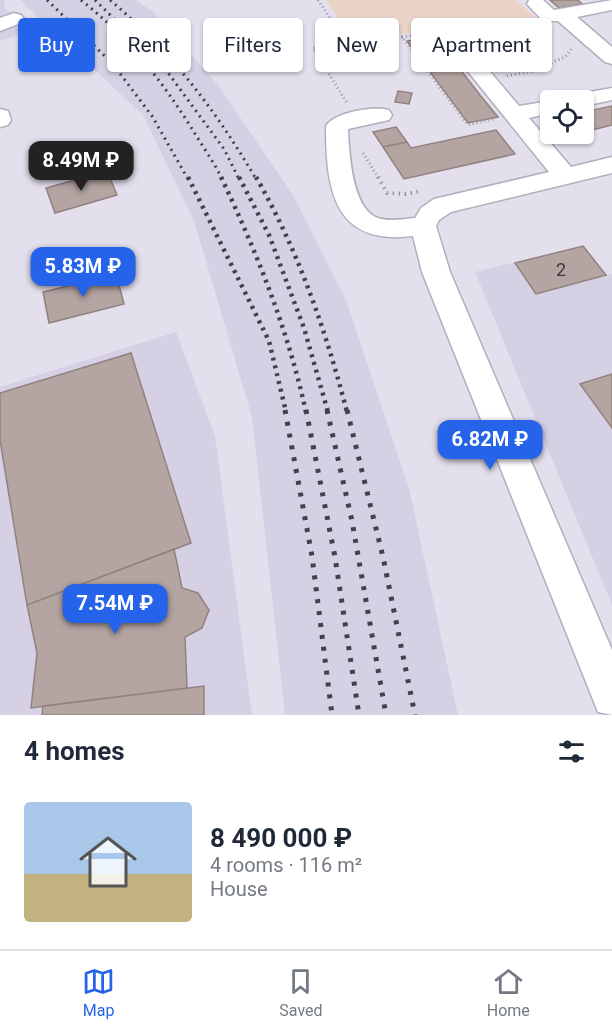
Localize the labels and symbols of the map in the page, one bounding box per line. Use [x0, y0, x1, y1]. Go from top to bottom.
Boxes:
pin: 8.49M ₽ [26, 141, 136, 192]
pin: 5.83M ₽ [28, 247, 138, 298]
house number: 2 [556, 259, 566, 280]
pin: 6.82M ₽ [435, 420, 545, 471]
pin: 7.54M ₽ [60, 584, 170, 635]

